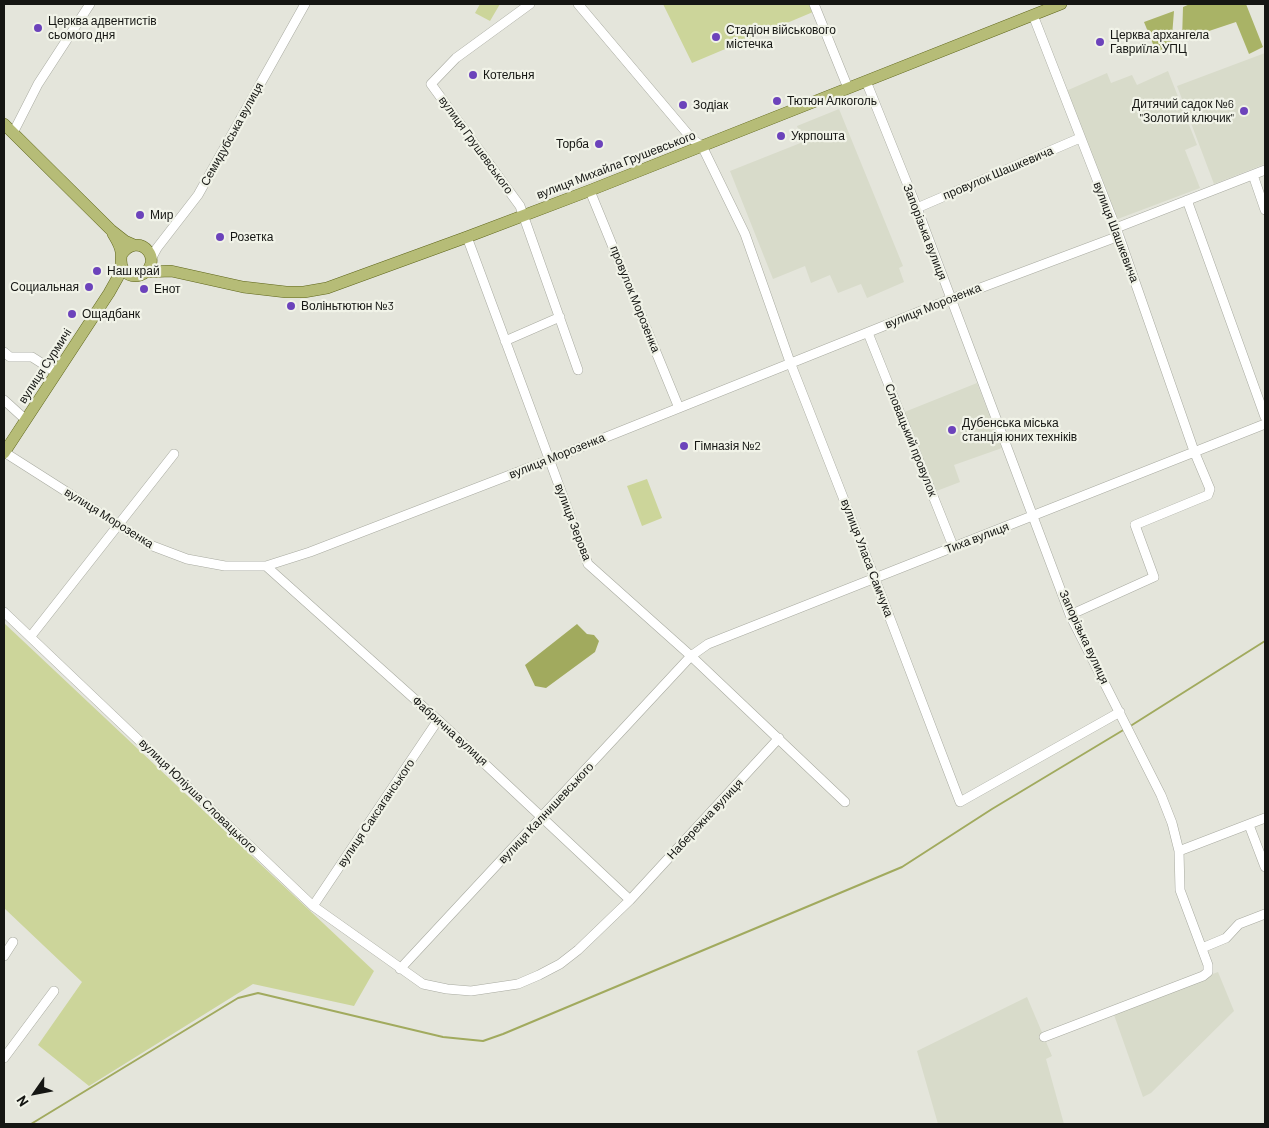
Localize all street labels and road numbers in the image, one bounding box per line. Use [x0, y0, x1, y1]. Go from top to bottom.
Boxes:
street label: Семидубська вулиця [198, 80, 266, 188]
street label: вулиця Грушевського [436, 93, 516, 197]
street label: вулиця Михайла Грушевського [534, 128, 698, 202]
street label: провулок Шашкевича [941, 143, 1055, 203]
street label: вулиця Шашкевича [1090, 180, 1142, 284]
street label: Запорізька вулиця [900, 182, 950, 282]
street label: провулок Морозенка [607, 243, 663, 355]
street label: вулиця Морозенка [883, 280, 983, 332]
street label: вулиця Сурмичі [15, 326, 75, 406]
street label: Словацький провулок [882, 382, 940, 498]
street label: вулиця Морозенка [507, 430, 607, 482]
street label: вулиця Зерова [552, 481, 594, 563]
street label: вулиця Морозенка [62, 485, 156, 551]
street label: вулиця Уласа Самчука [838, 497, 896, 619]
street label: Тиха вулиця [943, 519, 1011, 557]
street label: Запорізька вулиця [1056, 588, 1112, 686]
street label: Фабрична вулиця [409, 693, 491, 769]
street label: вулиця Юліуша Словацького [136, 736, 260, 856]
street label: вулиця Саксаганського [334, 756, 418, 870]
street label: вулиця Калнишевського [495, 759, 597, 867]
street label: Набережна вулиця [664, 776, 746, 862]

